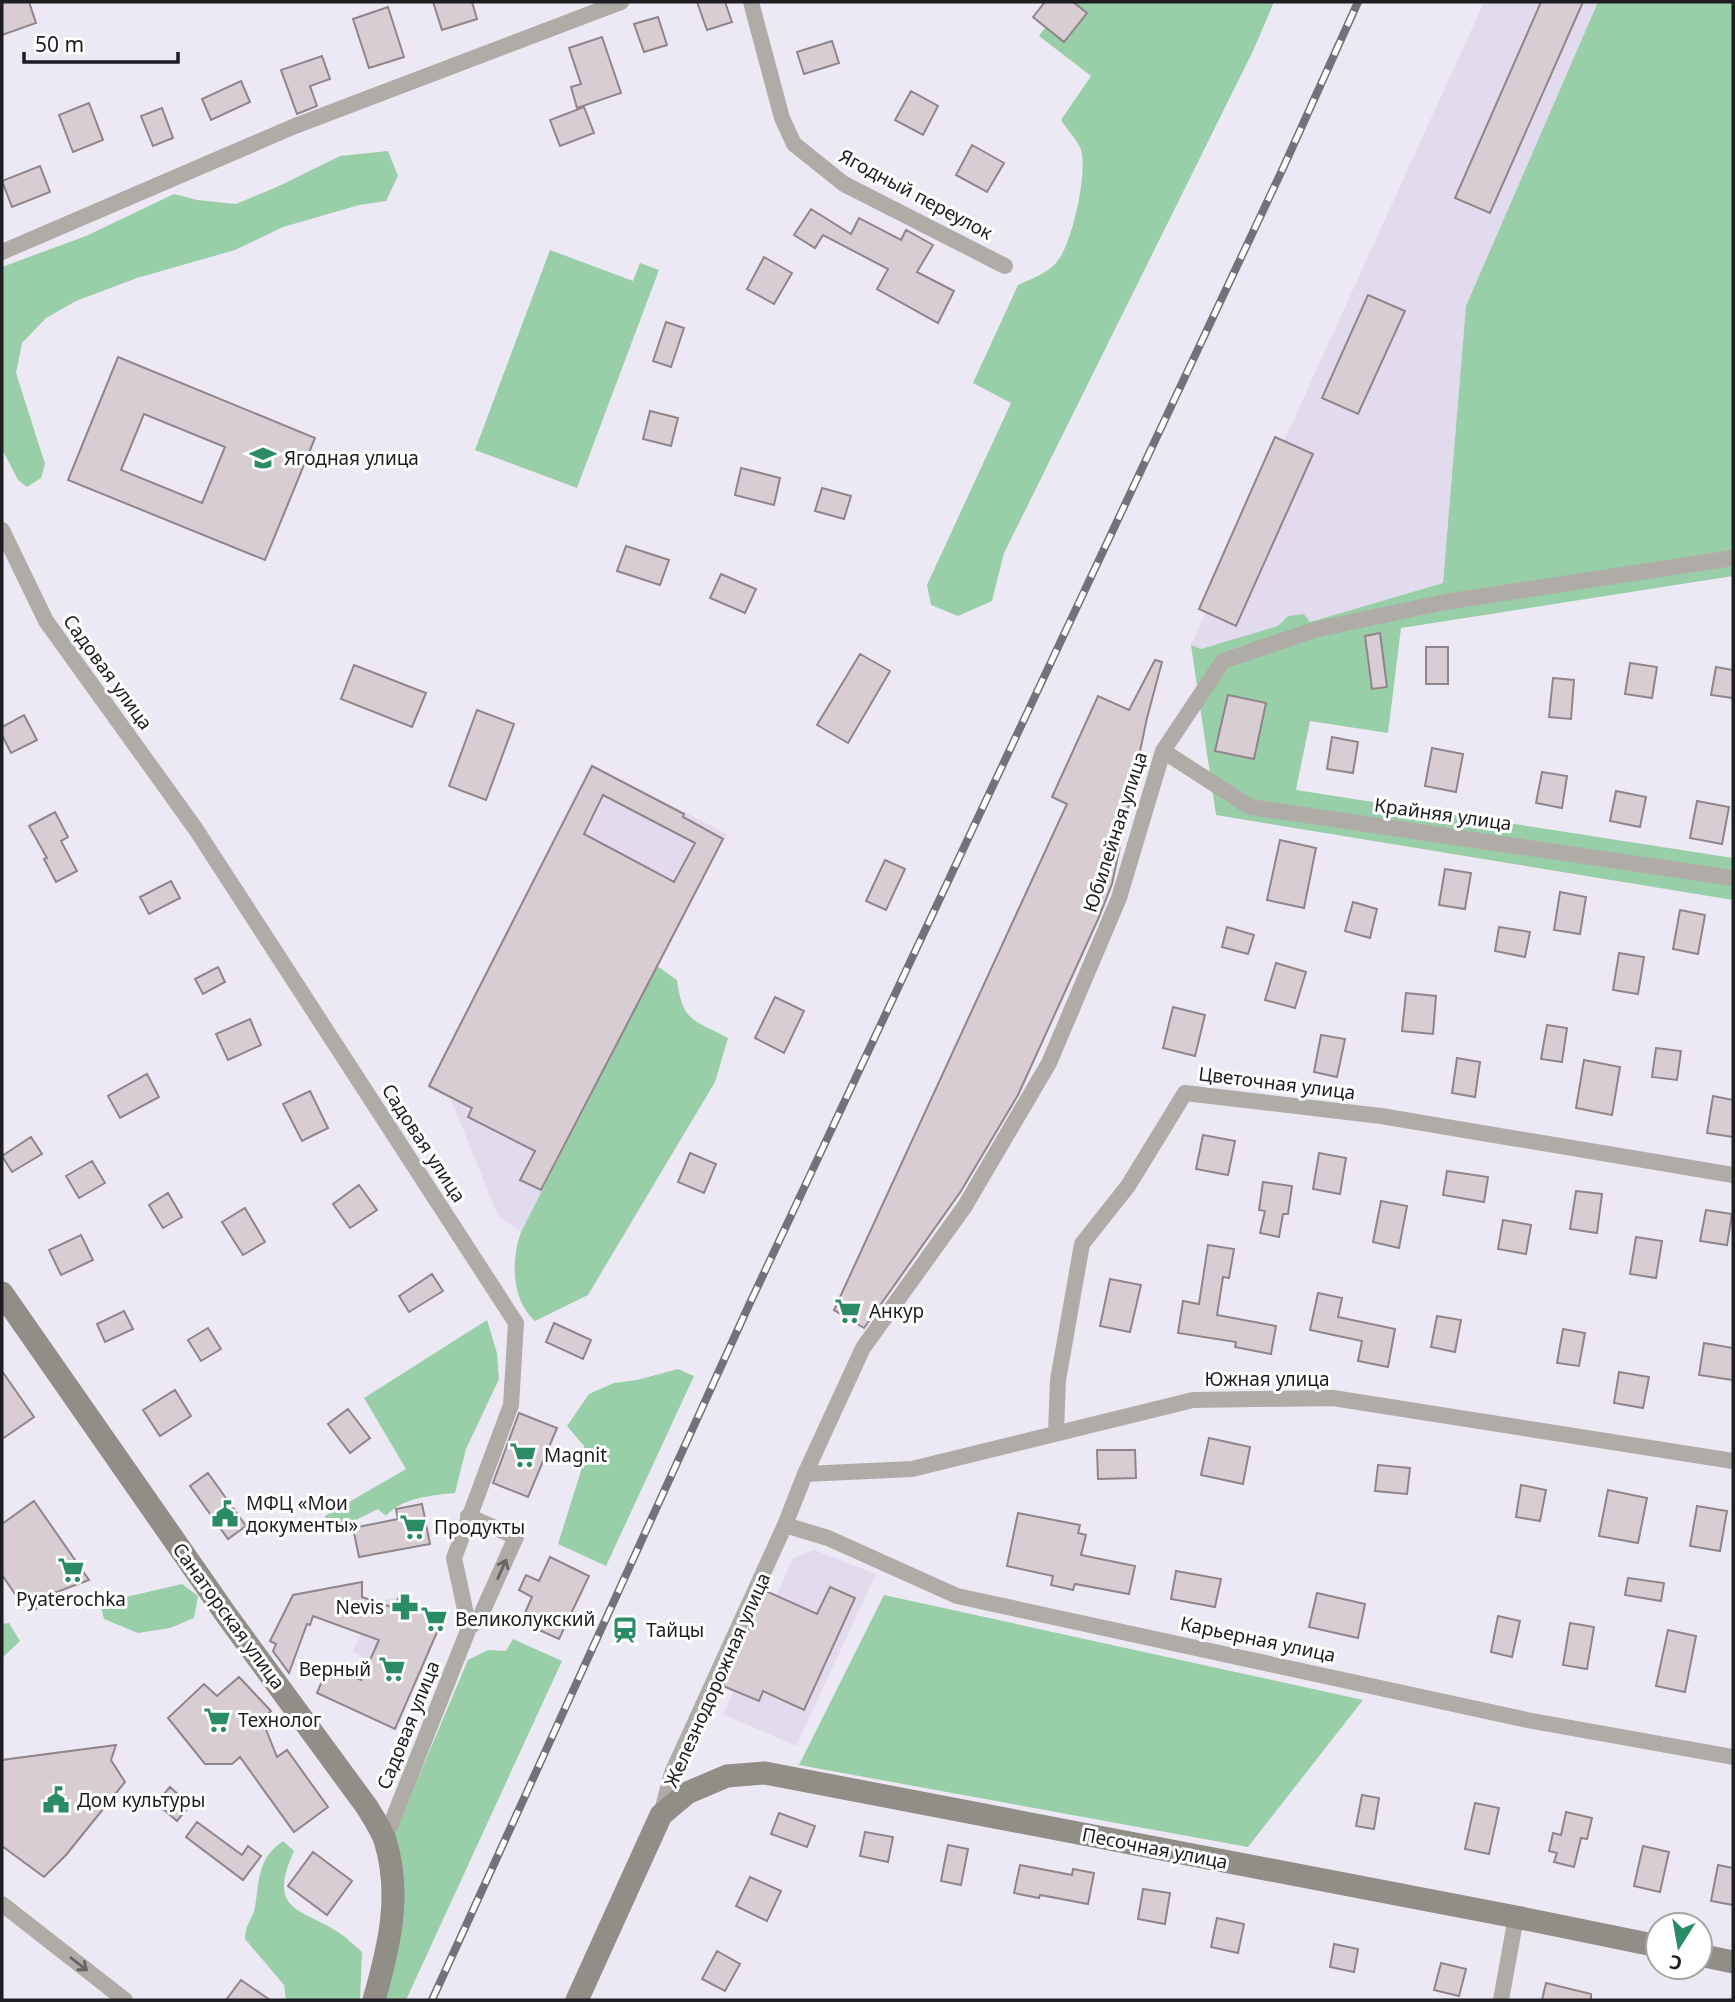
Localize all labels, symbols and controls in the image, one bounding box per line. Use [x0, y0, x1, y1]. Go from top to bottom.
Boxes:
scale bar [24, 21, 178, 65]
text: 50 m [35, 30, 84, 58]
street label: Ягодный переулок [835, 143, 997, 245]
school or university icon: Ягодная улица [248, 443, 278, 473]
place label: Ягодная улица [284, 445, 419, 471]
street label: Садовая улица [57, 609, 159, 735]
street label: Юбилейная улица [1077, 748, 1153, 916]
street label: Крайняя улица [1373, 792, 1513, 836]
street label: Цветочная улица [1197, 1060, 1357, 1106]
street label: Садовая улица [376, 1079, 472, 1207]
supermarket icon: Анкур [833, 1296, 863, 1326]
place label: Анкур [869, 1298, 924, 1324]
street label: Южная улица [1204, 1366, 1330, 1392]
supermarket icon: Magnit [508, 1440, 538, 1470]
place label: Magnit [544, 1442, 607, 1468]
place label: МФЦ «Мои документы» [246, 1490, 358, 1538]
public building icon: МФЦ «Мои документы» [210, 1499, 240, 1529]
supermarket icon: Продукты [398, 1512, 428, 1542]
place label: Продукты [434, 1514, 525, 1540]
street label: Санаторская улица [167, 1537, 291, 1695]
supermarket icon: Pyaterochka [56, 1555, 86, 1585]
one-way arrow [496, 1559, 509, 1580]
street label: Железнодорожная улица [658, 1568, 776, 1792]
place label: Pyaterochka [16, 1586, 126, 1612]
pharmacy icon: Nevis [390, 1592, 420, 1622]
place label: Nevis [336, 1594, 384, 1620]
supermarket icon: Великолукский [419, 1604, 449, 1634]
place label: Великолукский [455, 1606, 595, 1632]
street label: Карьерная улица [1178, 1610, 1338, 1668]
station icon: Тайцы [610, 1615, 640, 1645]
place label: Тайцы [646, 1617, 704, 1643]
supermarket icon: Верный [377, 1654, 407, 1684]
place label: Верный [299, 1656, 371, 1682]
street label: Садовая улица [370, 1657, 446, 1793]
supermarket icon: Технолог [202, 1705, 232, 1735]
place label: Технолог [238, 1707, 321, 1733]
public building icon: Дом культуры [41, 1785, 71, 1815]
place label: Дом культуры [77, 1787, 205, 1813]
street label: Песочная улица [1080, 1821, 1230, 1875]
north arrow [1644, 1911, 1714, 1981]
text: С [1667, 1949, 1684, 1977]
one-way arrow [69, 1957, 88, 1972]

